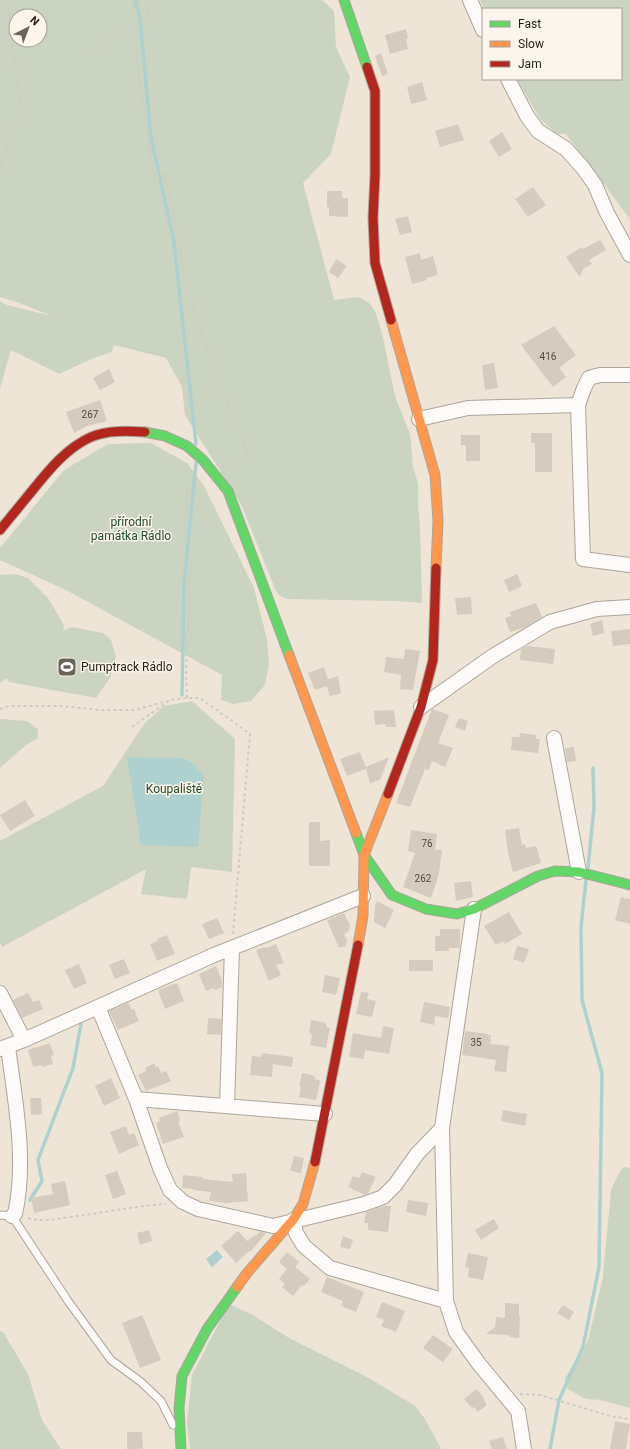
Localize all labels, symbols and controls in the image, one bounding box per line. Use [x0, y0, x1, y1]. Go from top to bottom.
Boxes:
north arrow [8, 8, 48, 48]
legend [482, 8, 622, 80]
text: N [27, 14, 42, 29]
text: Fast [518, 17, 541, 31]
text: Slow [518, 37, 544, 51]
text: Jam [518, 57, 542, 71]
house number: 416 [540, 351, 557, 362]
house number: 267 [82, 409, 99, 420]
park label: přírodní památka Rádlo [91, 515, 171, 543]
sports icon: Pumptrack Rádlo [56, 656, 78, 678]
place label: Pumptrack Rádlo [81, 660, 173, 674]
park label: Koupaliště [146, 782, 202, 796]
house number: 76 [421, 838, 433, 849]
house number: 262 [415, 873, 432, 884]
house number: 35 [470, 1037, 482, 1048]

